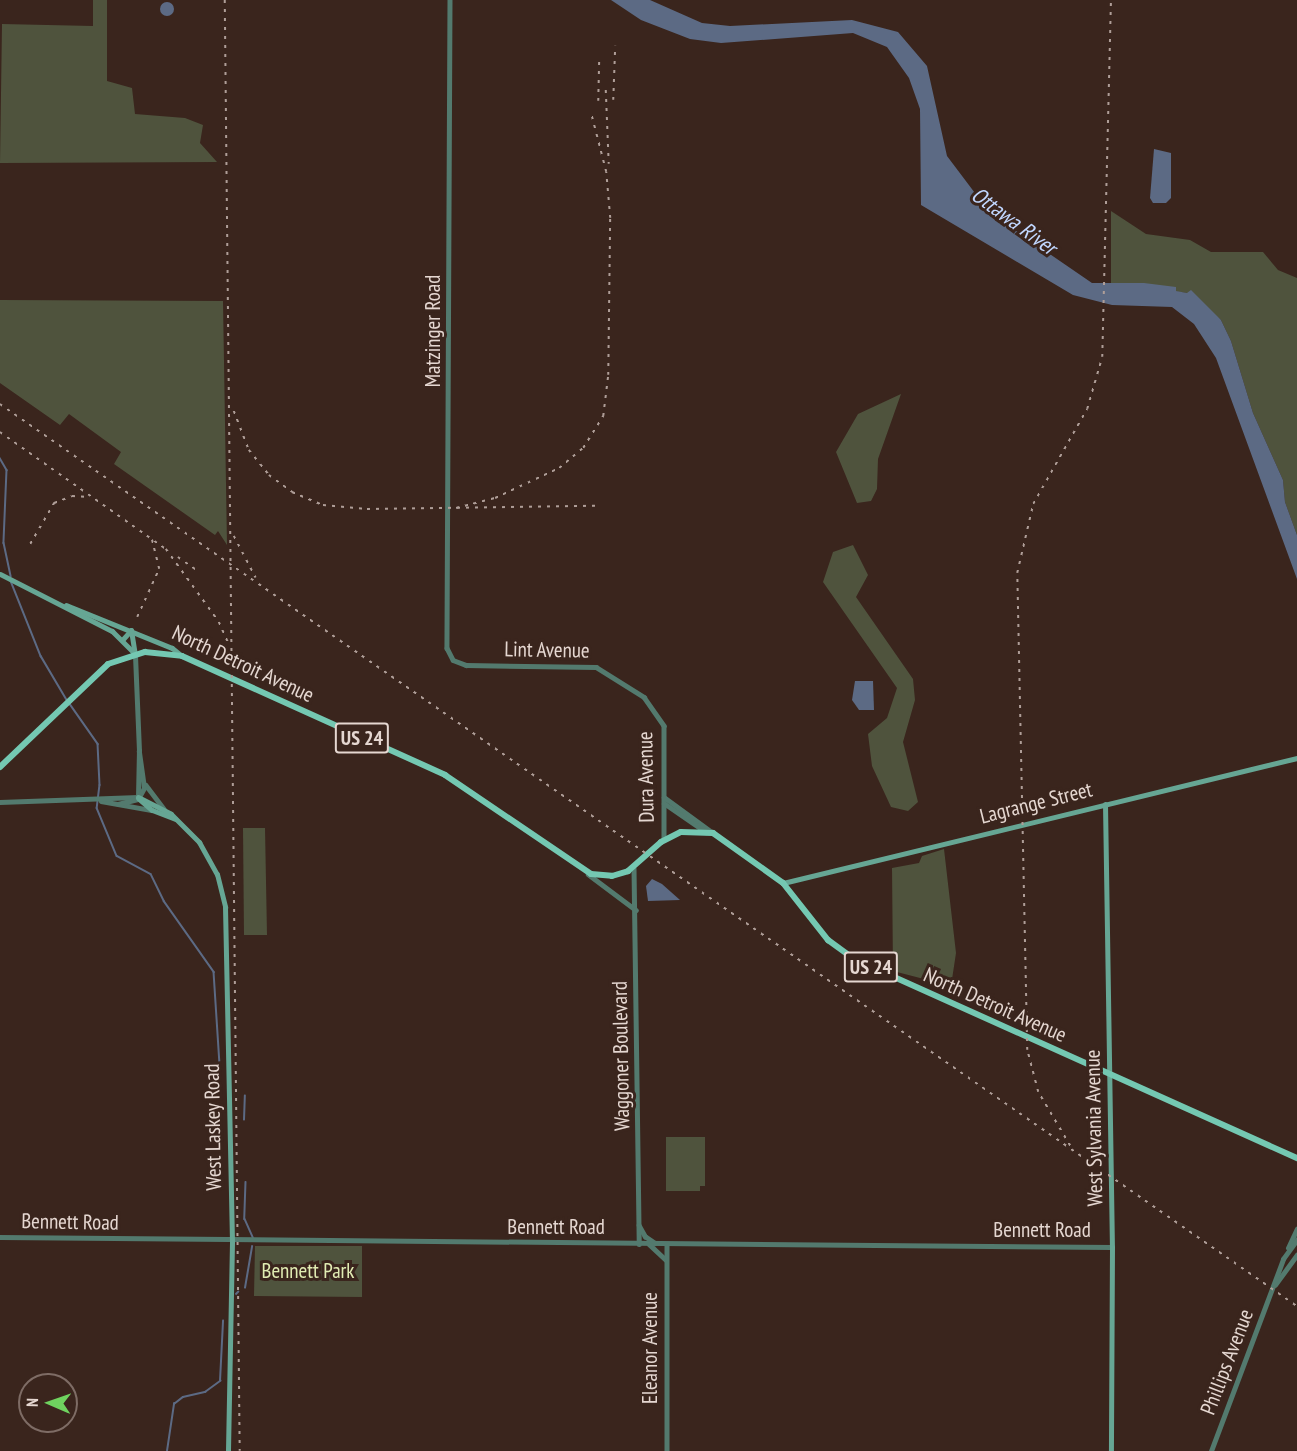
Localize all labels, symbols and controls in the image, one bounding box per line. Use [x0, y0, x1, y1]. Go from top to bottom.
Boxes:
water label: Ottawa River [966, 181, 1062, 261]
street label: Matzinger Road [420, 275, 446, 387]
street label: North Detroit Avenue [168, 620, 318, 708]
street label: Lint Avenue [504, 637, 590, 663]
road number: US 24 [334, 721, 391, 755]
street label: Dura Avenue [633, 731, 659, 823]
street label: Lagrange Street [977, 777, 1095, 829]
road number: US 24 [842, 950, 900, 984]
street label: North Detroit Avenue [919, 962, 1071, 1048]
street label: Waggoner Boulevard [607, 981, 635, 1131]
street label: West Sylvania Avenue [1080, 1049, 1108, 1207]
street label: West Laskey Road [199, 1063, 227, 1191]
street label: Bennett Road [21, 1209, 119, 1235]
street label: Bennett Road [507, 1214, 605, 1240]
street label: Bennett Road [993, 1217, 1091, 1243]
park label: Bennett Park [262, 1258, 354, 1284]
street label: Eleanor Avenue [637, 1292, 663, 1404]
street label: Phillips Avenue [1195, 1305, 1259, 1419]
north arrow [18, 1373, 78, 1433]
text: N [22, 1398, 42, 1407]

